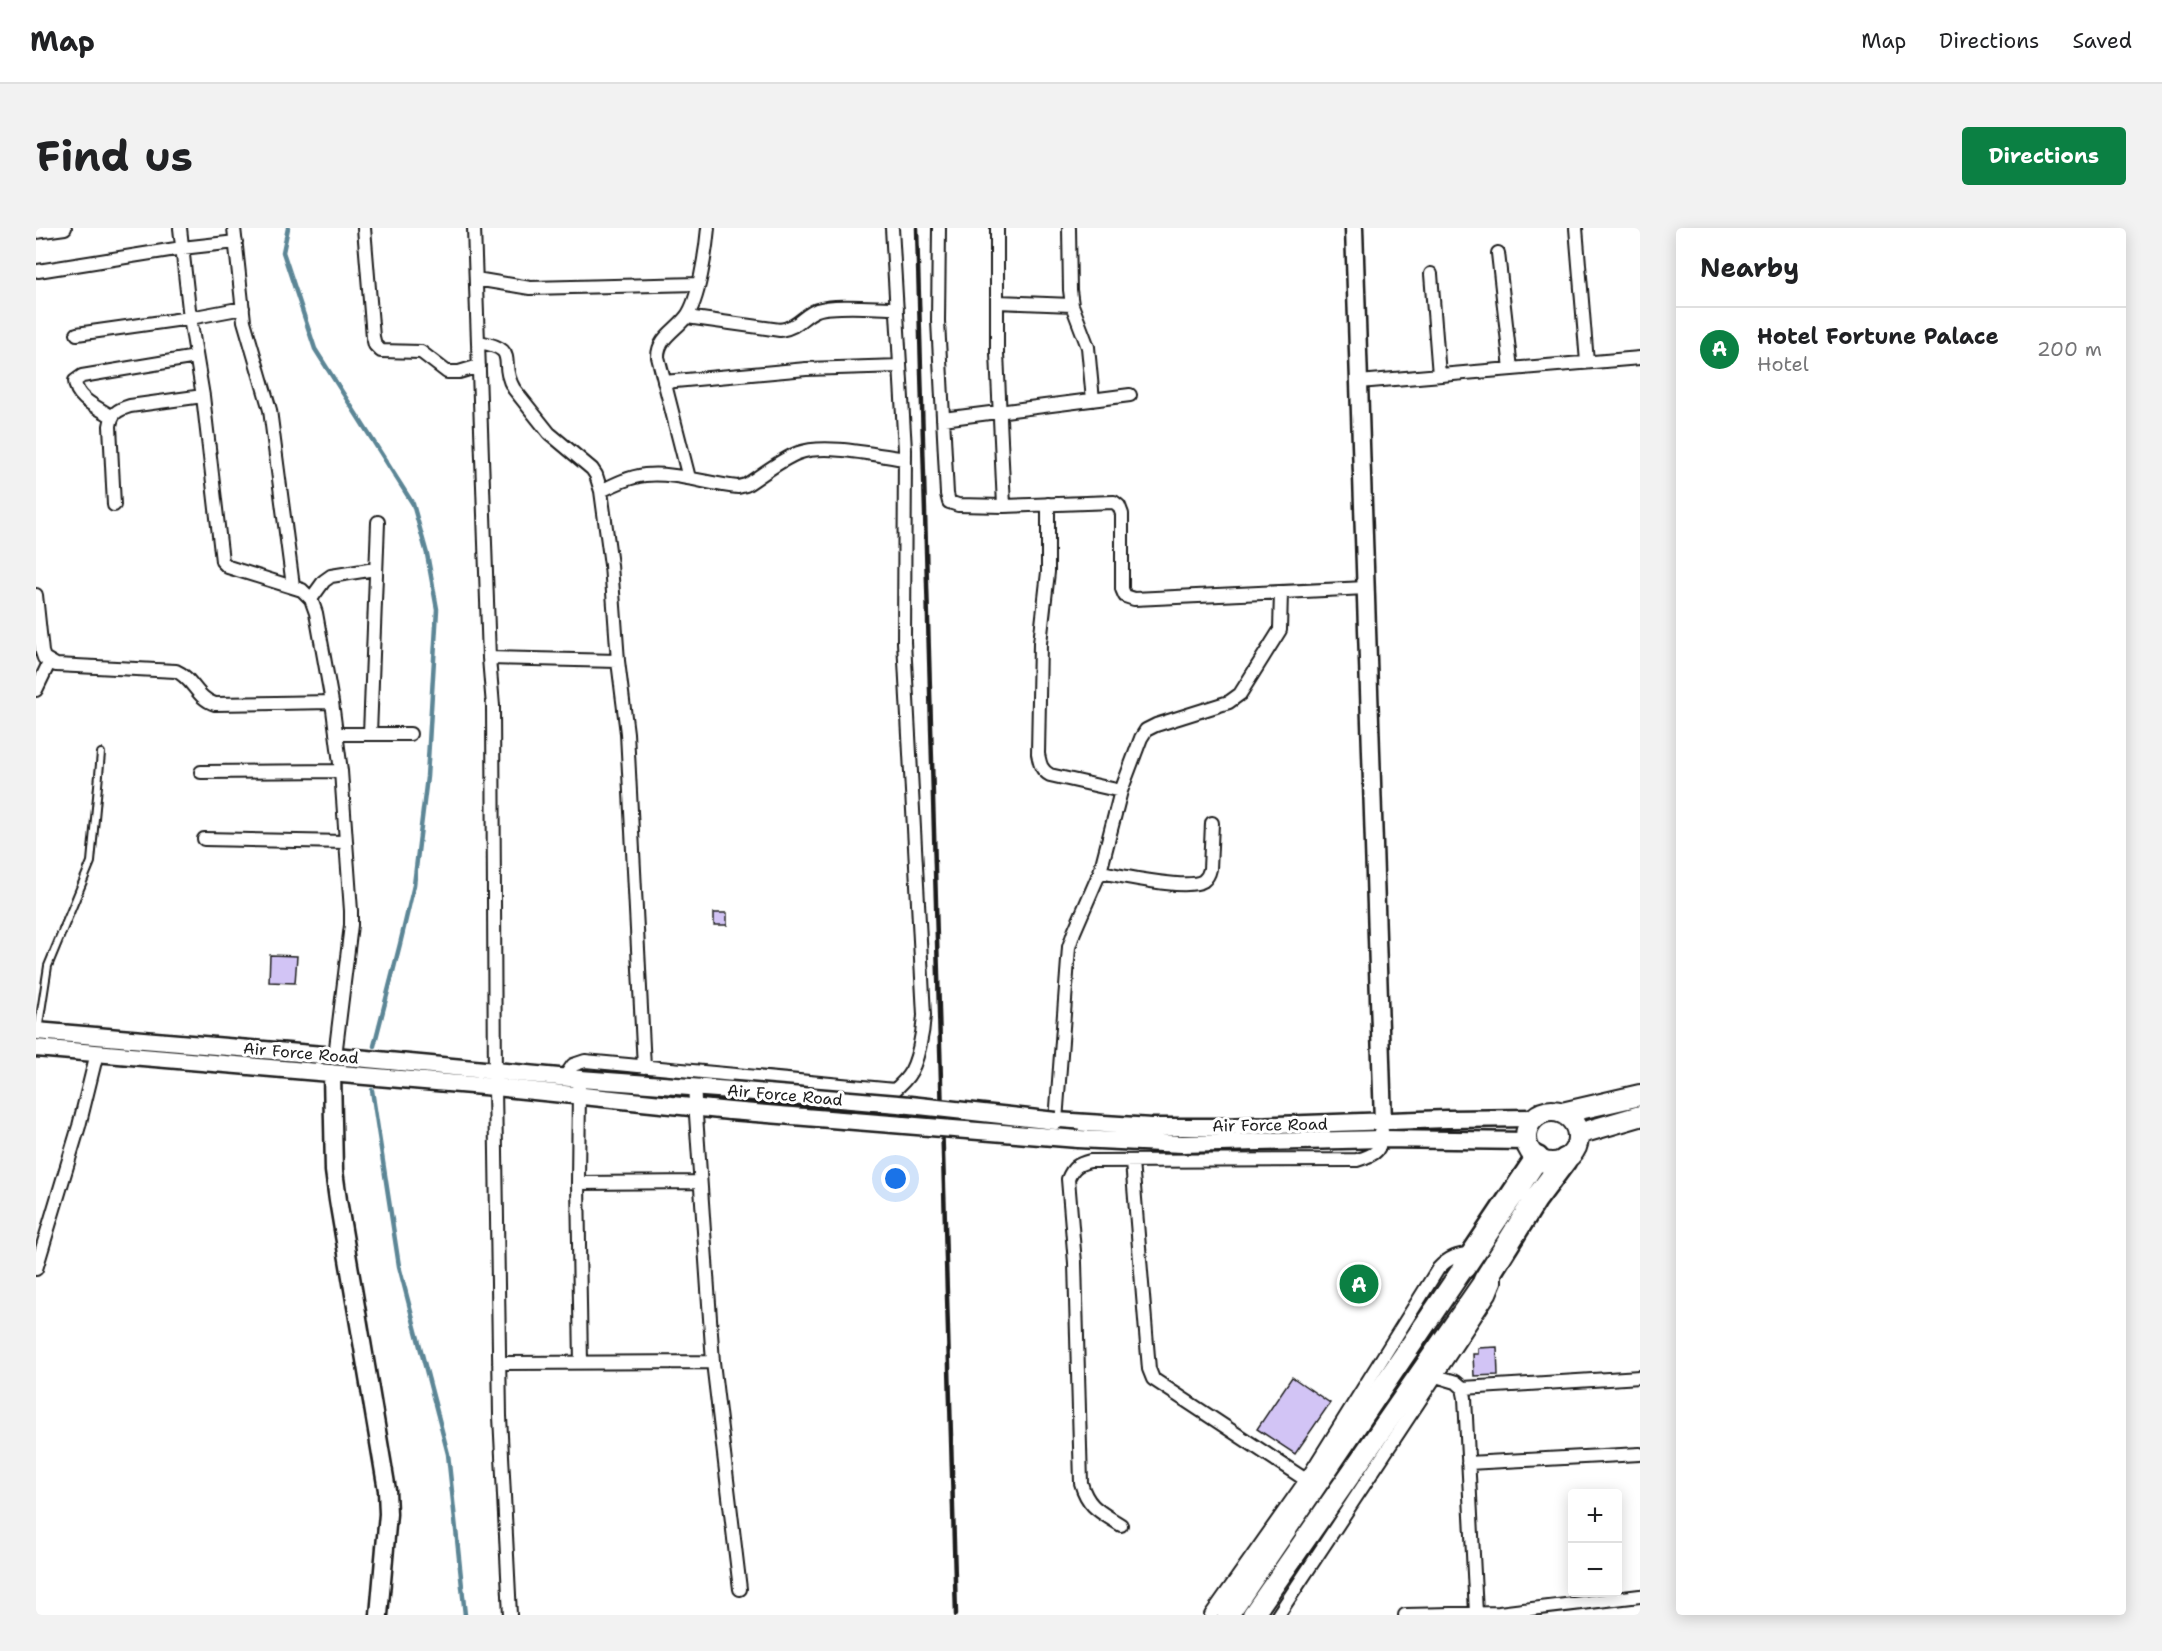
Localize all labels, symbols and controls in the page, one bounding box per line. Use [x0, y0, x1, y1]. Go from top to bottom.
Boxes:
text: Map [30, 22, 95, 60]
text: Map [1861, 27, 1906, 55]
text: Directions [1939, 27, 2039, 55]
text: Saved [2072, 27, 2132, 55]
button: Directions [1962, 127, 2126, 185]
text: Find us [36, 128, 193, 184]
text: Nearby [1700, 250, 1799, 285]
text: Hotel Fortune Palace [1757, 322, 1999, 351]
text: A [1712, 336, 1727, 362]
text: 200 m [2037, 336, 2102, 362]
text: Hotel [1757, 351, 1809, 377]
street label: Air Force Road [242, 1037, 360, 1069]
street label: Air Force Road [726, 1079, 844, 1111]
street label: Air Force Road [1212, 1113, 1328, 1137]
your location [881, 1164, 910, 1193]
pin: A [1340, 1262, 1378, 1306]
map controls [1568, 1489, 1622, 1597]
button: + [1568, 1489, 1622, 1543]
button: − [1568, 1543, 1622, 1597]

